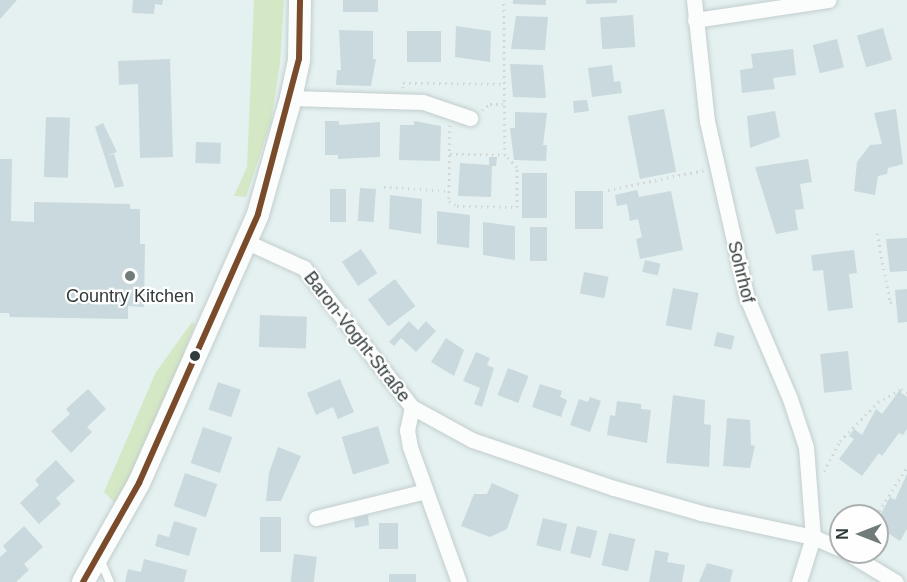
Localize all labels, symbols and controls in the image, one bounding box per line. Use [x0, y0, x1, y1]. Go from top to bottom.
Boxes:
street label: Sohrhof [723, 239, 759, 305]
street label: Baron-Voght-Straße [299, 267, 415, 407]
marker: Country Kitchen [123, 269, 137, 283]
place label: Country Kitchen [66, 285, 194, 307]
unlabelled marker [189, 350, 201, 362]
north arrow [829, 504, 889, 564]
text: N [834, 528, 851, 540]

